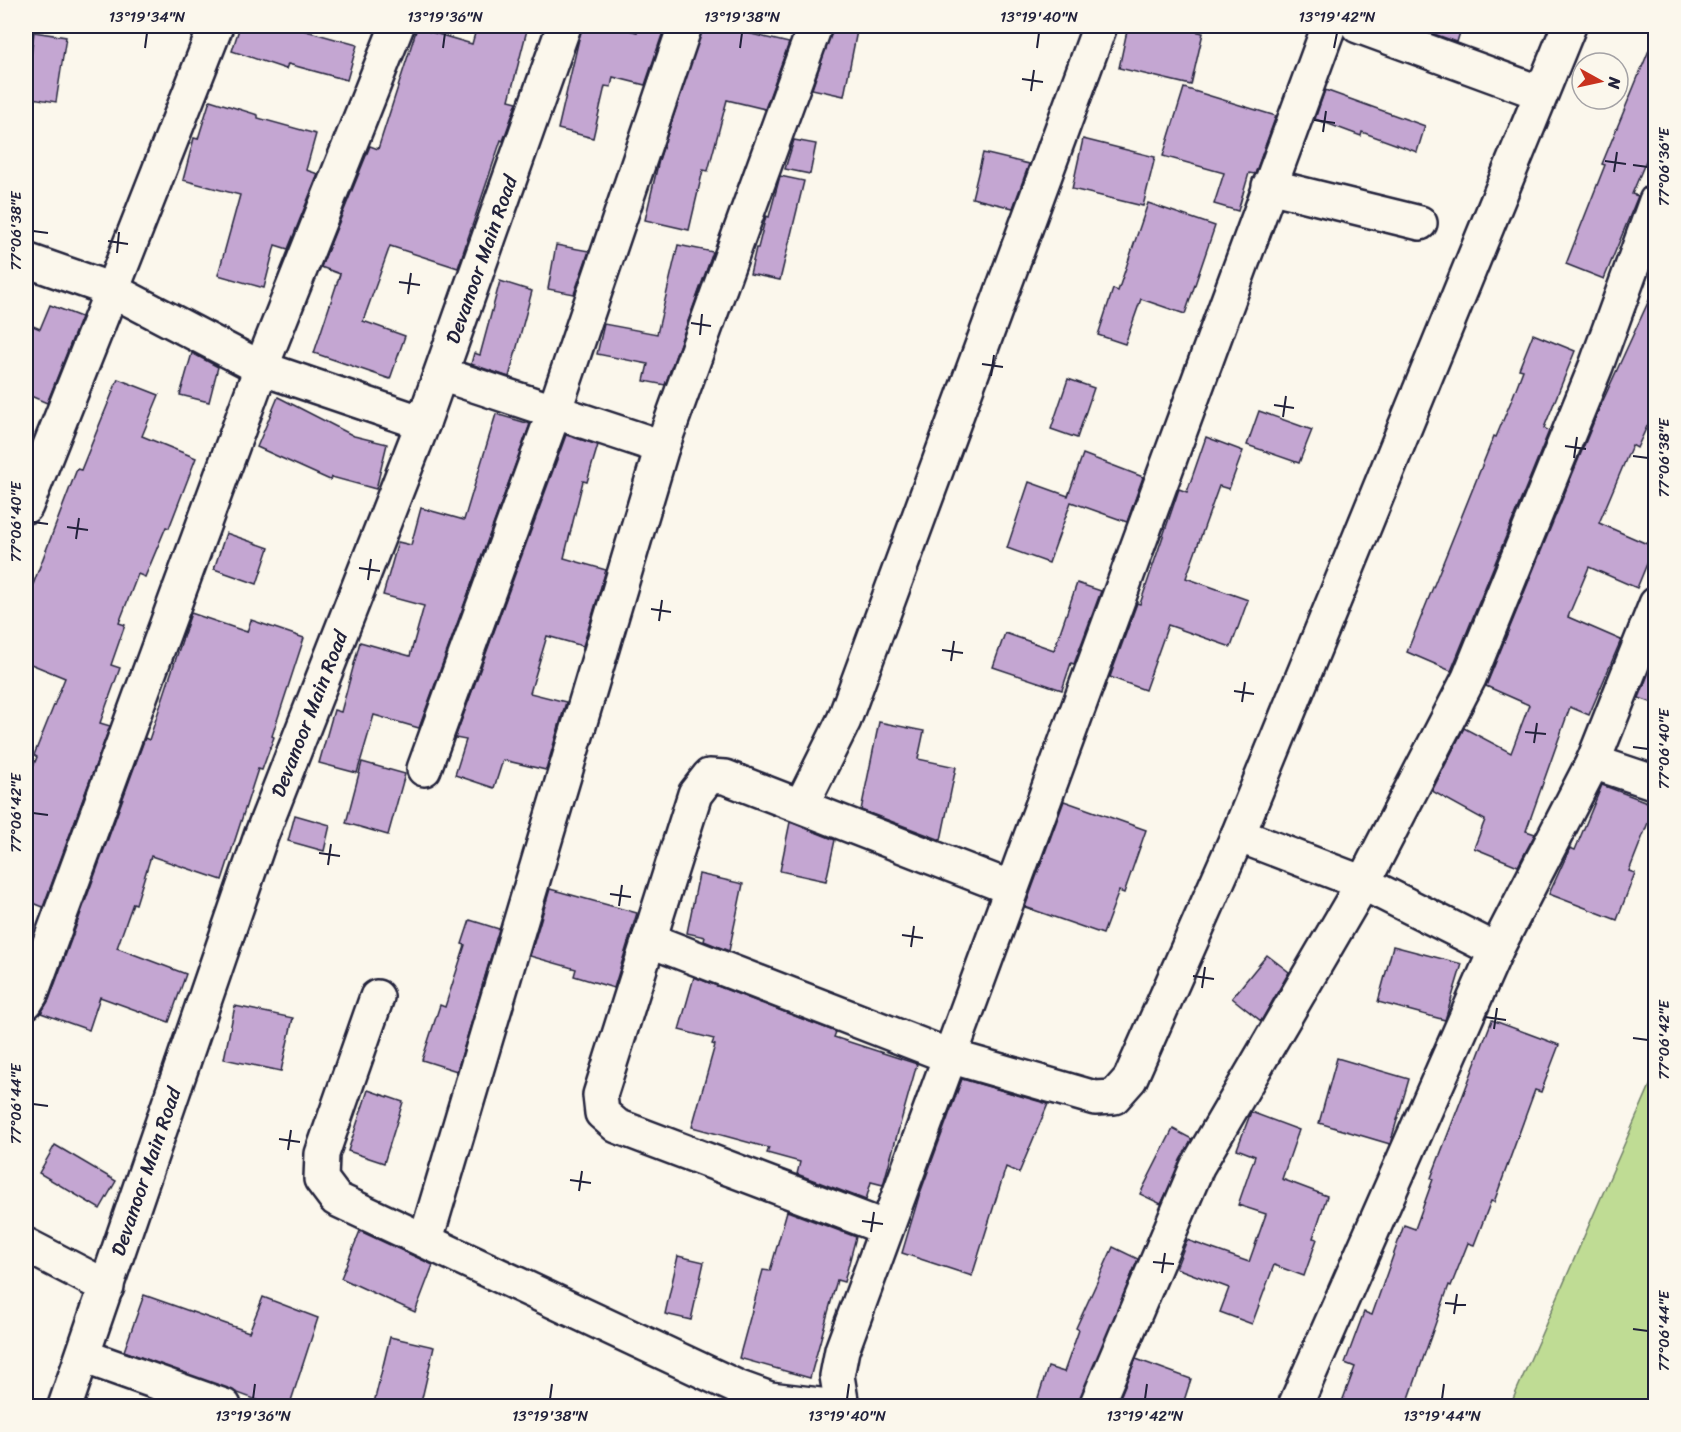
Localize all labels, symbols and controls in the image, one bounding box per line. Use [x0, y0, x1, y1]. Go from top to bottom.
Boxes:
text: 13°19'34"N [109, 4, 186, 30]
text: 13°19'36"N [407, 4, 483, 30]
text: 13°19'38"N [704, 4, 781, 30]
text: 13°19'40"N [1000, 4, 1078, 30]
text: 13°19'42"N [1299, 4, 1376, 30]
north arrow [1570, 51, 1630, 111]
text: N [1599, 75, 1630, 91]
text: 77°06'36"E [1651, 126, 1677, 206]
street label: Devanoor Main Road [435, 169, 528, 349]
text: 77°06'38"E [3, 190, 29, 270]
text: 77°06'38"E [1651, 417, 1677, 497]
text: 77°06'40"E [3, 480, 29, 562]
street label: Devanoor Main Road [260, 624, 358, 802]
text: 77°06'40"E [1651, 707, 1677, 789]
text: 77°06'42"E [3, 771, 29, 853]
text: 77°06'42"E [1651, 998, 1677, 1080]
text: 77°06'44"E [3, 1062, 29, 1144]
street label: Devanoor Main Road [100, 1081, 191, 1261]
text: 77°06'44"E [1651, 1289, 1677, 1371]
text: 13°19'36"N [215, 1403, 291, 1429]
text: 13°19'38"N [512, 1403, 589, 1429]
text: 13°19'40"N [808, 1403, 886, 1429]
text: 13°19'42"N [1107, 1403, 1184, 1429]
text: 13°19'44"N [1403, 1403, 1481, 1429]

